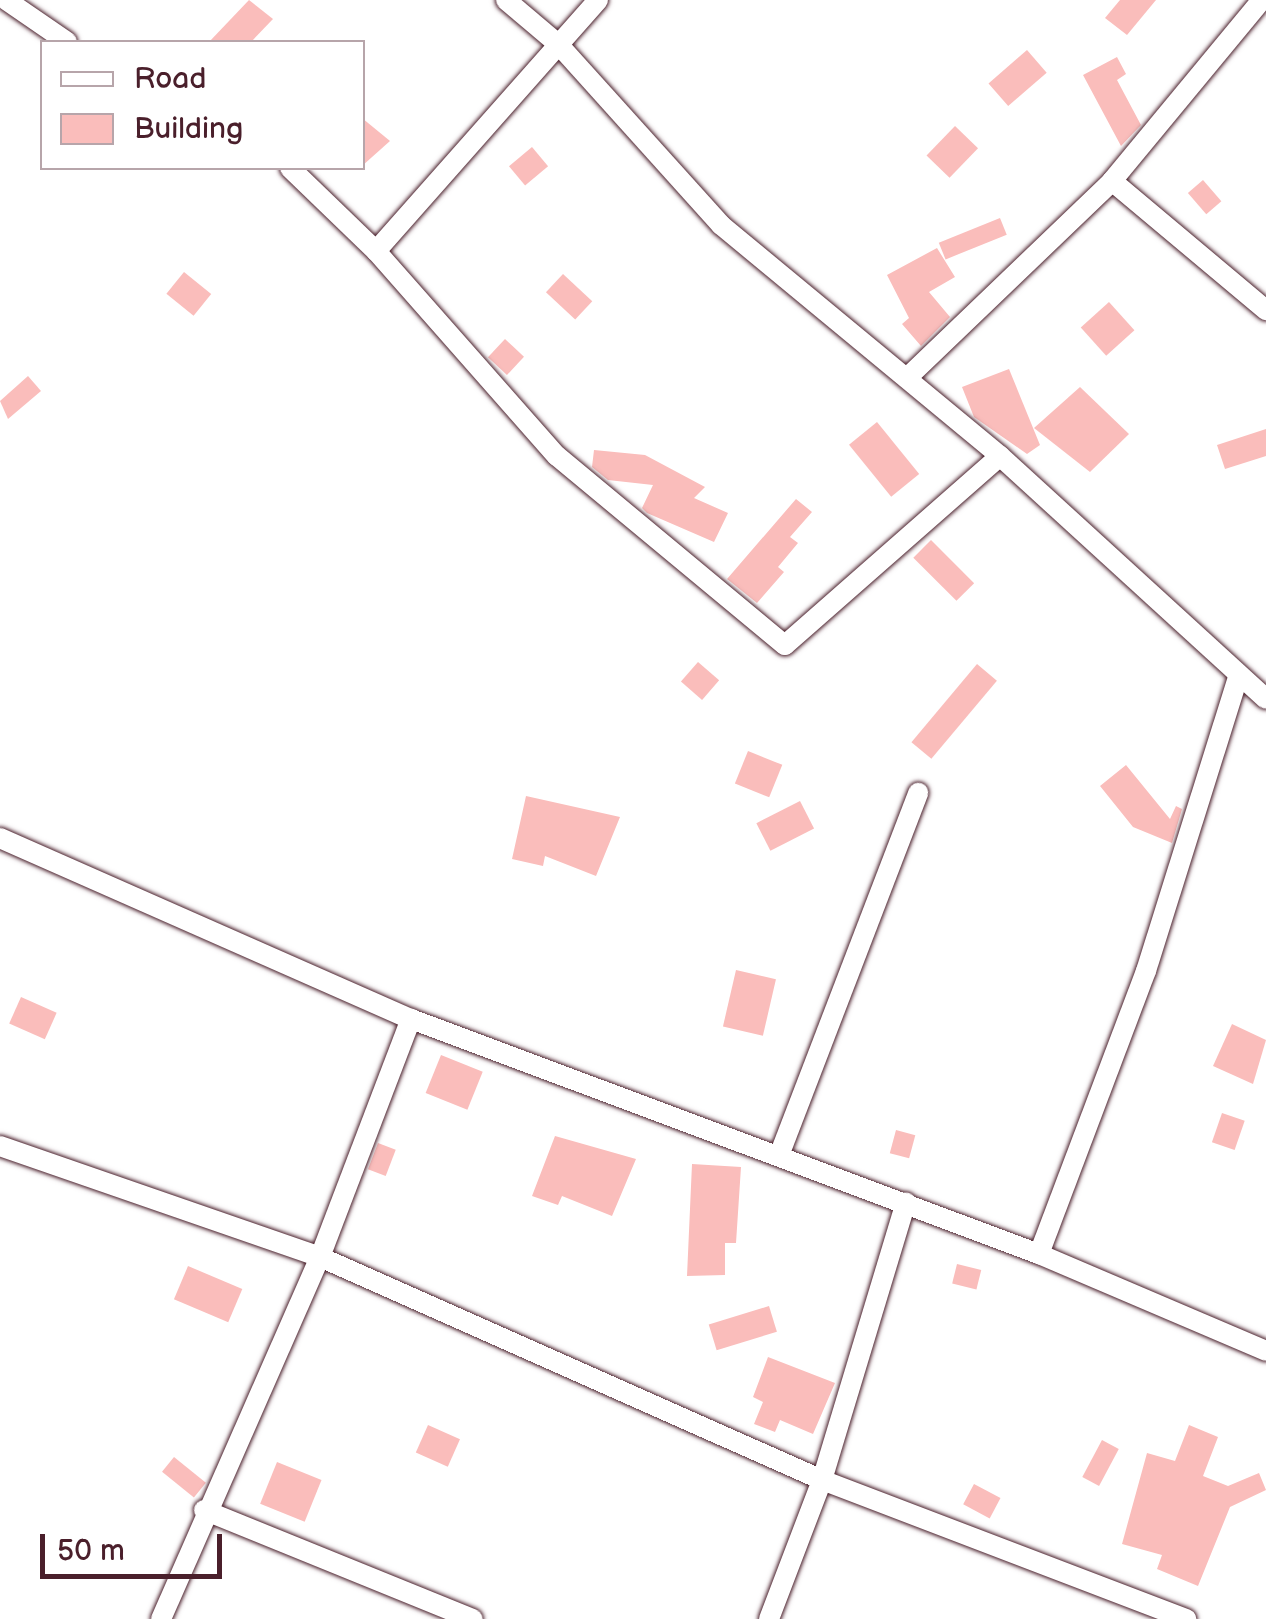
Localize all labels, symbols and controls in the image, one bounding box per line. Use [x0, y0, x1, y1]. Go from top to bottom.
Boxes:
legend [40, 40, 365, 170]
text: Road [134, 61, 207, 97]
text: Building [134, 111, 243, 147]
scale bar [45, 1514, 228, 1576]
text: 50 m [57, 1533, 125, 1569]

